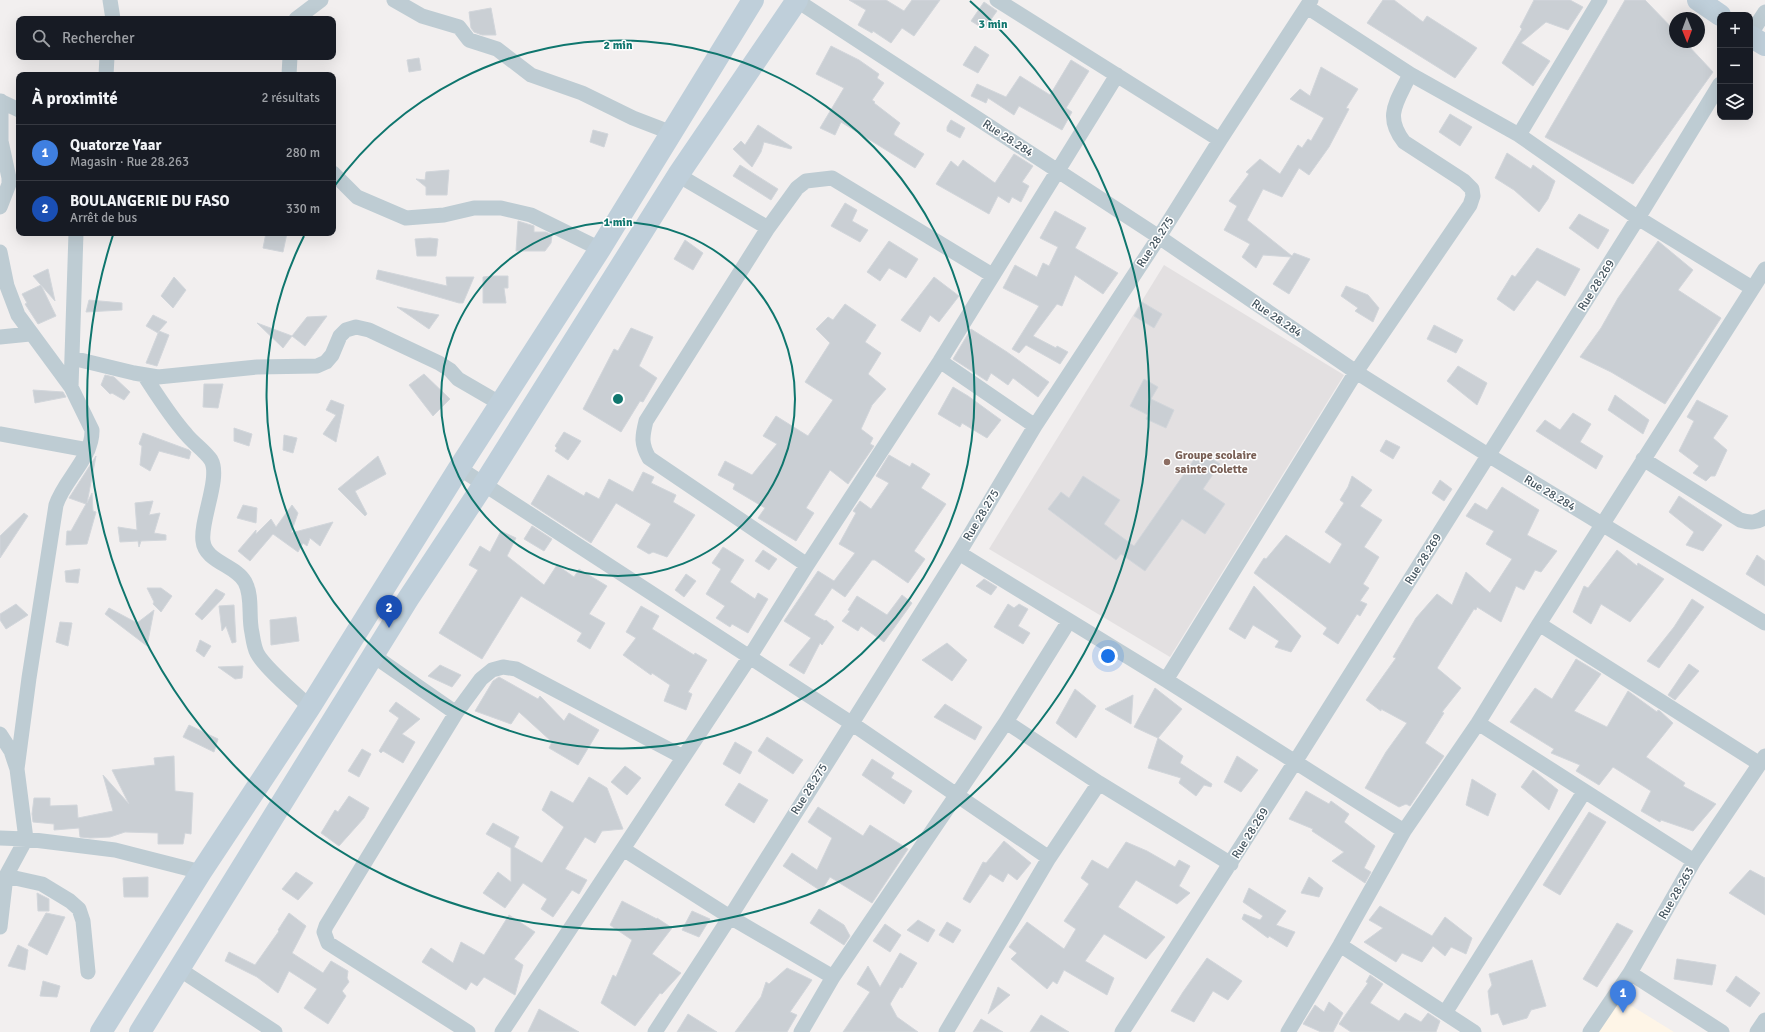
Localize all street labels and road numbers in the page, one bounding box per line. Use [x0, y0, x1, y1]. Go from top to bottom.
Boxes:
street label: Rue 28.284 [979, 116, 1036, 161]
street label: Rue 28.275 [1133, 214, 1177, 271]
street label: Rue 28.269 [1575, 257, 1618, 314]
street label: Rue 28.284 [1249, 296, 1305, 341]
street label: Rue 28.284 [1521, 472, 1579, 515]
street label: Rue 28.275 [960, 487, 1003, 544]
street label: Rue 28.269 [1402, 531, 1445, 588]
street label: Rue 28.275 [788, 761, 831, 818]
street label: Rue 28.269 [1229, 805, 1272, 862]
street label: Rue 28.263 [1656, 865, 1697, 922]

